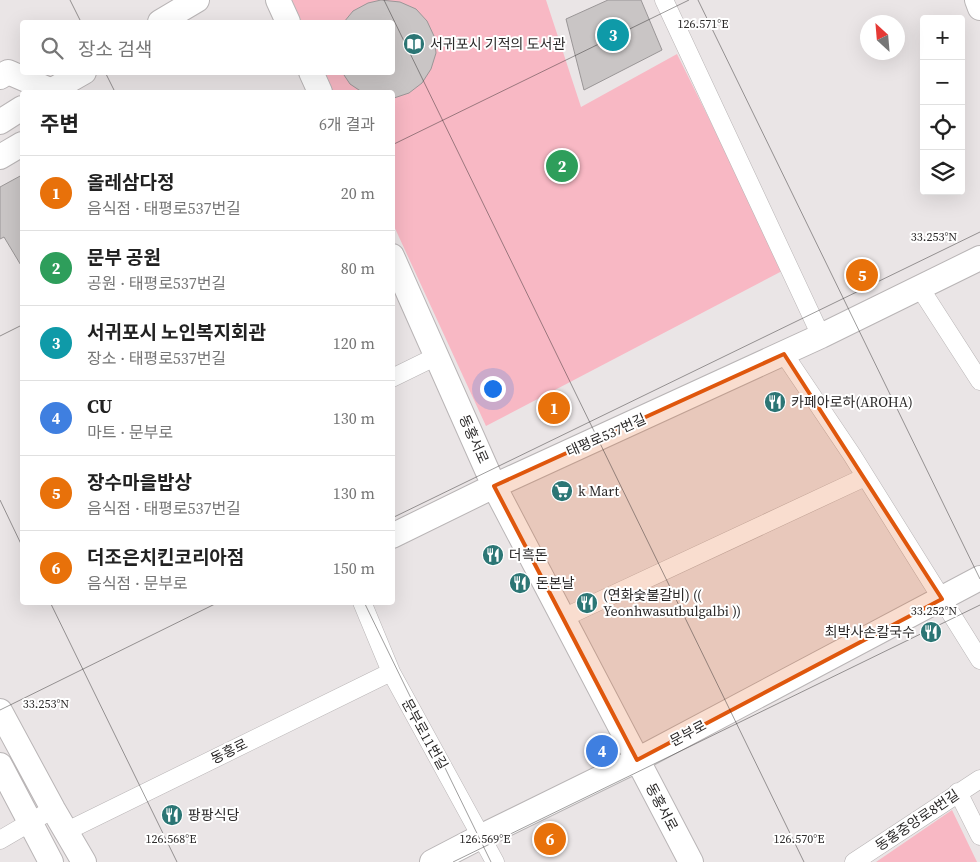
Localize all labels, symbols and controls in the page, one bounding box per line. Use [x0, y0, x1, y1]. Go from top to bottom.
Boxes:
north arrow [860, 15, 905, 60]
map controls [920, 15, 965, 195]
button: + [920, 15, 965, 60]
pin: 3 [597, 16, 629, 54]
text: 126.571°E [678, 16, 728, 32]
search box [20, 20, 395, 75]
library icon: 서귀포시 기적의 도서관 [402, 32, 426, 56]
icon: search [38, 34, 66, 62]
place label: 서귀포시 기적의 도서관 [430, 34, 565, 54]
text: 장소 검색 [78, 36, 152, 62]
button: − [920, 60, 965, 105]
button: locate [920, 105, 965, 150]
text: 주변 [40, 109, 79, 138]
text: 6개 결과 [319, 113, 375, 135]
pin: 2 [546, 147, 578, 185]
button: layers [920, 150, 965, 195]
text: 올레삼다정 [87, 169, 174, 195]
text: 1 [52, 182, 60, 204]
text: 20 m [341, 182, 375, 204]
text: 음식점 · 태평로537번길 [87, 197, 241, 219]
text: 33.253°N [911, 229, 957, 245]
text: 문부 공원 [87, 244, 161, 270]
pin: 5 [846, 256, 878, 294]
text: 2 [52, 257, 60, 279]
text: 80 m [341, 257, 375, 279]
text: 공원 · 태평로537번길 [87, 272, 226, 294]
text: 서귀포시 노인복지회관 [87, 319, 266, 345]
text: 3 [52, 332, 60, 354]
text: 120 m [333, 332, 375, 354]
text: 장소 · 태평로537번길 [87, 347, 226, 369]
your location [480, 376, 506, 402]
pin: 1 [538, 389, 570, 427]
restaurant icon: 카페아로하(AROHA) [763, 390, 787, 414]
place label: 카페아로하(AROHA) [791, 392, 913, 412]
text: CU [87, 393, 112, 419]
text: 4 [52, 407, 60, 429]
text: 130 m [333, 407, 375, 429]
street label: 태평로537번길 [563, 408, 649, 462]
street label: 동홍서로 [454, 411, 494, 467]
text: 마트 · 문부로 [87, 421, 173, 443]
text: 장수마을밥상 [87, 469, 192, 495]
supermarket icon: k Mart [550, 479, 574, 503]
place label: k Mart [578, 481, 620, 501]
text: 5 [52, 482, 60, 504]
text: 130 m [333, 482, 375, 504]
text: 음식점 · 태평로537번길 [87, 497, 241, 519]
restaurant icon: 더흑돈 [481, 543, 505, 567]
text: 더조은치킨코리아점 [87, 544, 244, 570]
place label: 더흑돈 [509, 545, 548, 565]
text: 6 [52, 557, 60, 579]
text: 150 m [333, 557, 375, 579]
restaurant icon: 돈본날 [508, 571, 532, 595]
text: 음식점 · 문부로 [87, 572, 188, 594]
place label: 돈본날 [536, 573, 575, 593]
place label: (연화숯불갈비) (( Yeonhwasutbulgalbi )) [603, 585, 741, 621]
restaurant icon: (연화숯불갈비) (( Yeonhwasutbulgalbi )) [575, 591, 599, 615]
text: 33.252°N [911, 603, 957, 619]
restaurant icon: 최박사손칼국수 [919, 620, 943, 644]
place label: 최박사손칼국수 [825, 622, 915, 642]
street label: 문부로11번길 [397, 695, 453, 773]
text: 33.253°N [23, 696, 69, 712]
street label: 문부로 [666, 715, 710, 751]
pin: 4 [586, 732, 618, 770]
street label: 동홍로 [207, 733, 251, 768]
street label: 동홍서로 [641, 780, 683, 835]
street label: 동홍중앙로8번길 [871, 785, 963, 855]
restaurant icon: 팡팡식당 [160, 803, 184, 827]
place label: 팡팡식당 [188, 805, 240, 825]
pin: 6 [534, 820, 566, 858]
text: 126.568°E [146, 831, 196, 847]
text: 126.569°E [460, 831, 510, 847]
text: 126.570°E [774, 831, 824, 847]

